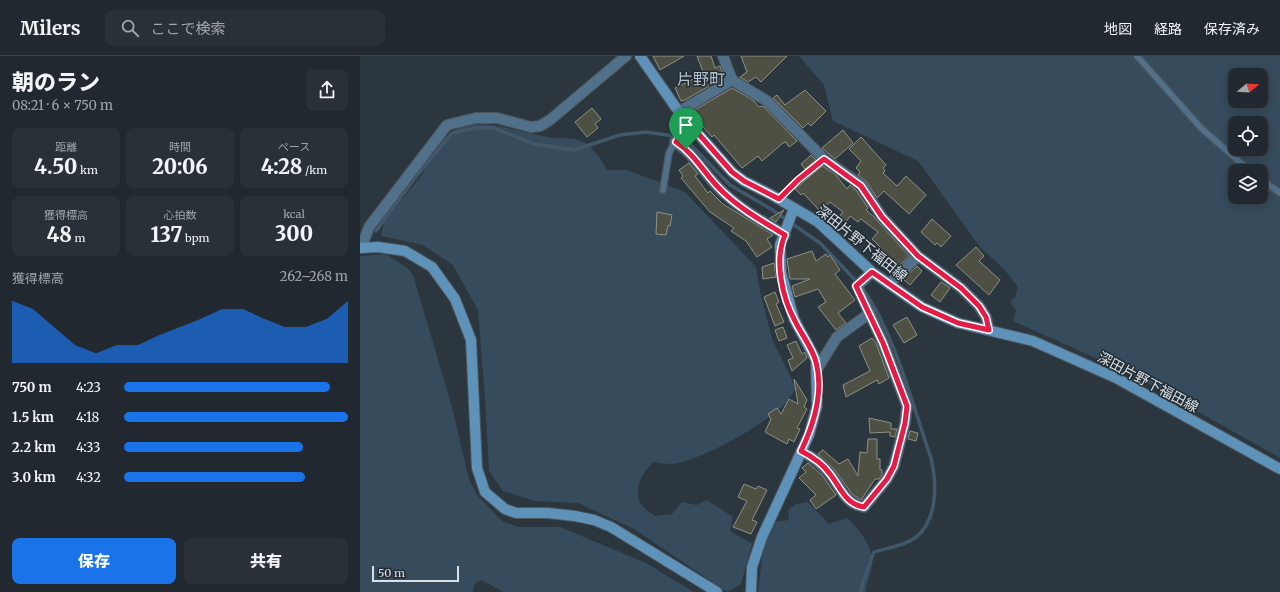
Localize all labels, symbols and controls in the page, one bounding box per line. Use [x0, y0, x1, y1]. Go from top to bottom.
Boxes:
search box [105, 10, 385, 46]
text: Milers [20, 16, 81, 40]
icon: search [119, 17, 141, 39]
text: ここで検索 [151, 19, 226, 38]
text: 地図 [1104, 20, 1132, 38]
text: 経路 [1154, 20, 1182, 38]
text: 保存済み [1204, 20, 1260, 38]
text: 朝のラン [12, 68, 100, 96]
north arrow [1228, 68, 1268, 108]
map controls [1228, 68, 1268, 204]
button: share [306, 69, 348, 111]
district label: 片野町 [677, 69, 725, 89]
text: 08:21 · 6 × 750 m [12, 97, 113, 114]
pin [669, 108, 703, 149]
icon: arrive [675, 114, 697, 136]
button: locate [1228, 116, 1268, 156]
text: 距離 [55, 140, 77, 154]
text: 時間 [169, 140, 191, 154]
text: ペース [278, 140, 310, 154]
text: 4.50 [34, 154, 77, 179]
text: 20:06 [152, 154, 208, 179]
text: 4:28 [261, 154, 302, 179]
text: km [77, 163, 98, 177]
text: /km [302, 163, 327, 177]
button: layers [1228, 164, 1268, 204]
street label: 深田片野下福田線 [813, 201, 911, 285]
text: kcal [283, 207, 305, 221]
text: 獲得標高 [44, 208, 88, 222]
text: 心拍数 [164, 208, 197, 222]
text: 300 [275, 221, 313, 246]
text: 48 [47, 222, 72, 247]
text: 137 [151, 222, 182, 247]
text: m [72, 231, 85, 245]
text: bpm [182, 231, 209, 245]
text: 262–268 m [280, 268, 348, 285]
text: 獲得標高 [12, 270, 64, 287]
street label: 深田片野下福田線 [1094, 348, 1202, 416]
text: 750 m [12, 379, 52, 396]
text: 4:23 [76, 379, 101, 396]
text: 1.5 km [12, 409, 54, 426]
text: 4:18 [76, 409, 99, 426]
text: 2.2 km [12, 439, 56, 456]
text: 4:33 [76, 439, 100, 456]
text: 3.0 km [12, 469, 56, 486]
text: 4:32 [76, 469, 101, 486]
button: 保存 [12, 538, 176, 584]
button: 共有 [184, 538, 348, 584]
scale bar [372, 564, 459, 583]
text: 50 m [378, 566, 405, 580]

